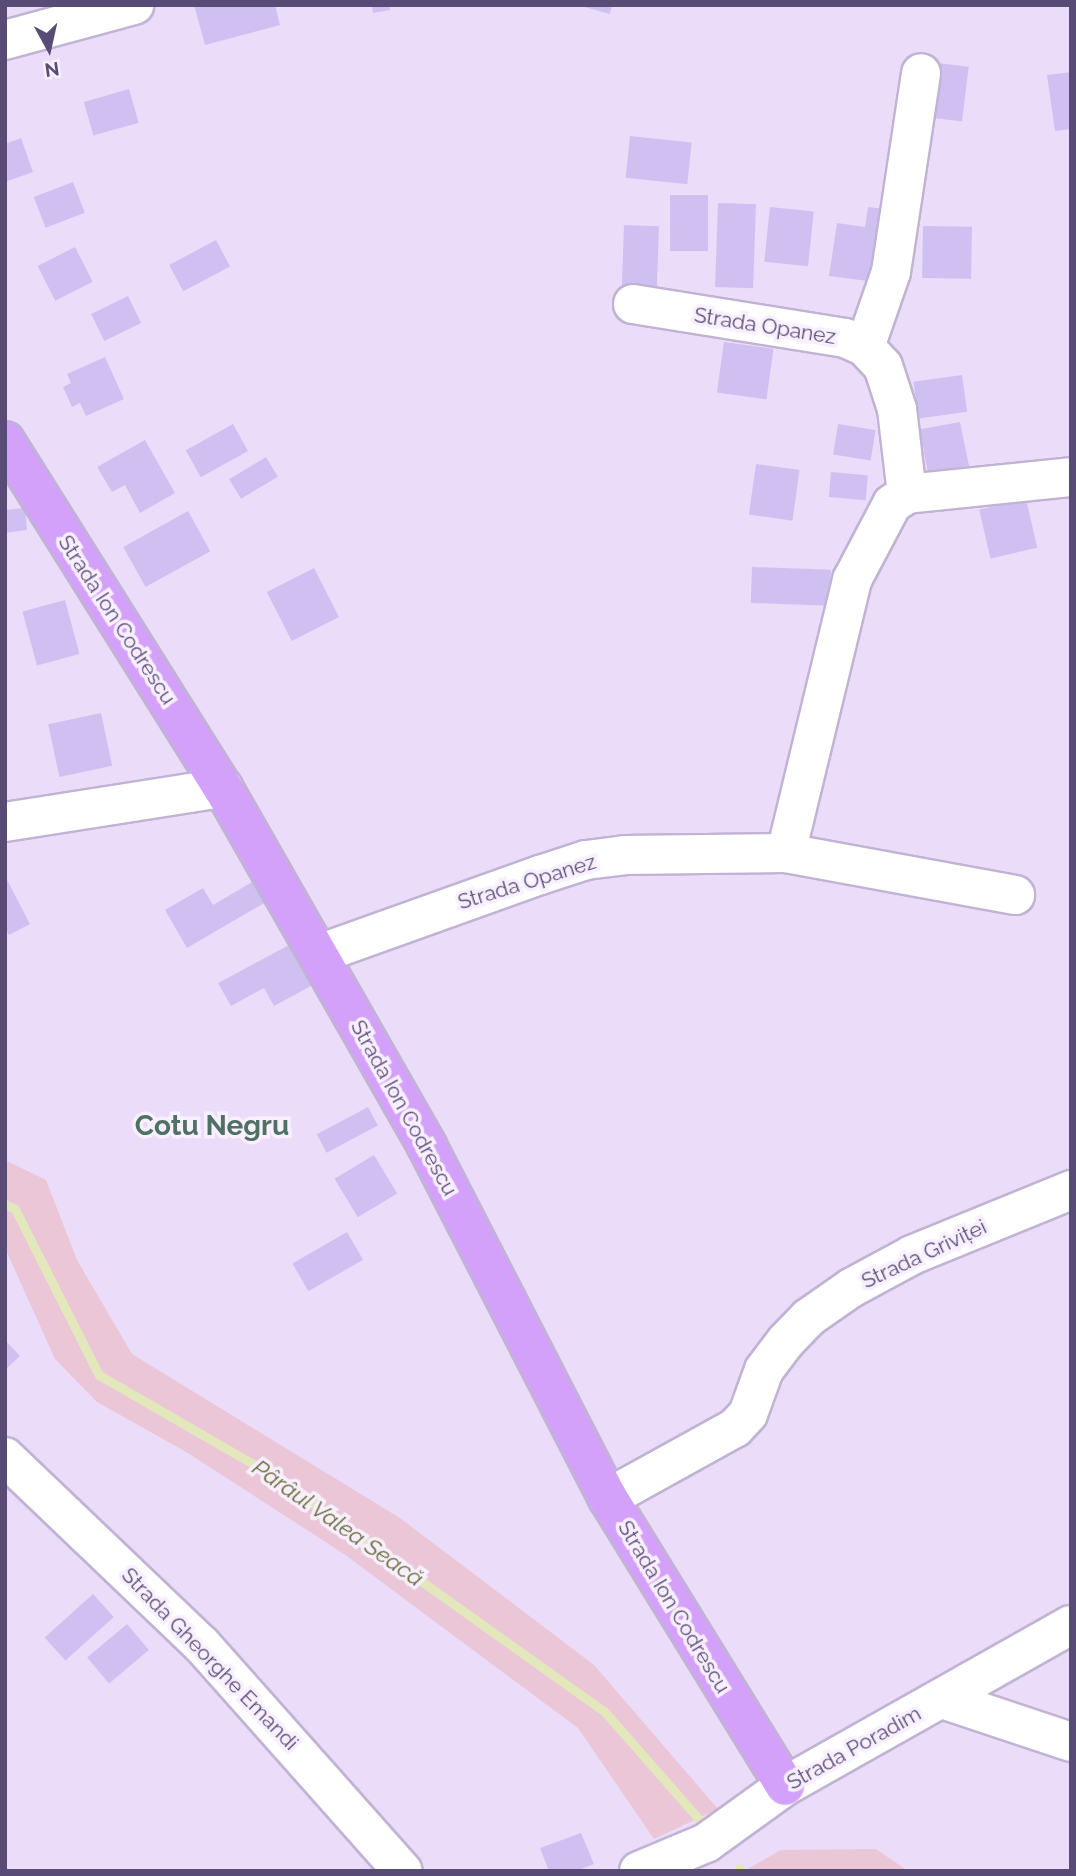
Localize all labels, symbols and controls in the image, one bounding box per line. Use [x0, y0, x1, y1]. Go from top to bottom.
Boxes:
north arrow [14, 14, 84, 84]
text: N [43, 58, 61, 82]
street label: Strada Opanez [692, 302, 838, 350]
street label: Strada Ion Codrescu [53, 531, 181, 709]
street label: Strada Opanez [455, 849, 599, 915]
street label: Strada Ion Codrescu [345, 1016, 463, 1200]
district label: Cotu Negru [135, 1109, 289, 1143]
street label: Strada Griviței [858, 1214, 990, 1294]
water label: Pârâul Valea Seacă [246, 1453, 430, 1593]
street label: Strada Ion Codrescu [613, 1516, 735, 1698]
street label: Strada Gheorghe Emandi [116, 1563, 304, 1755]
street label: Strada Poradim [783, 1701, 925, 1795]

